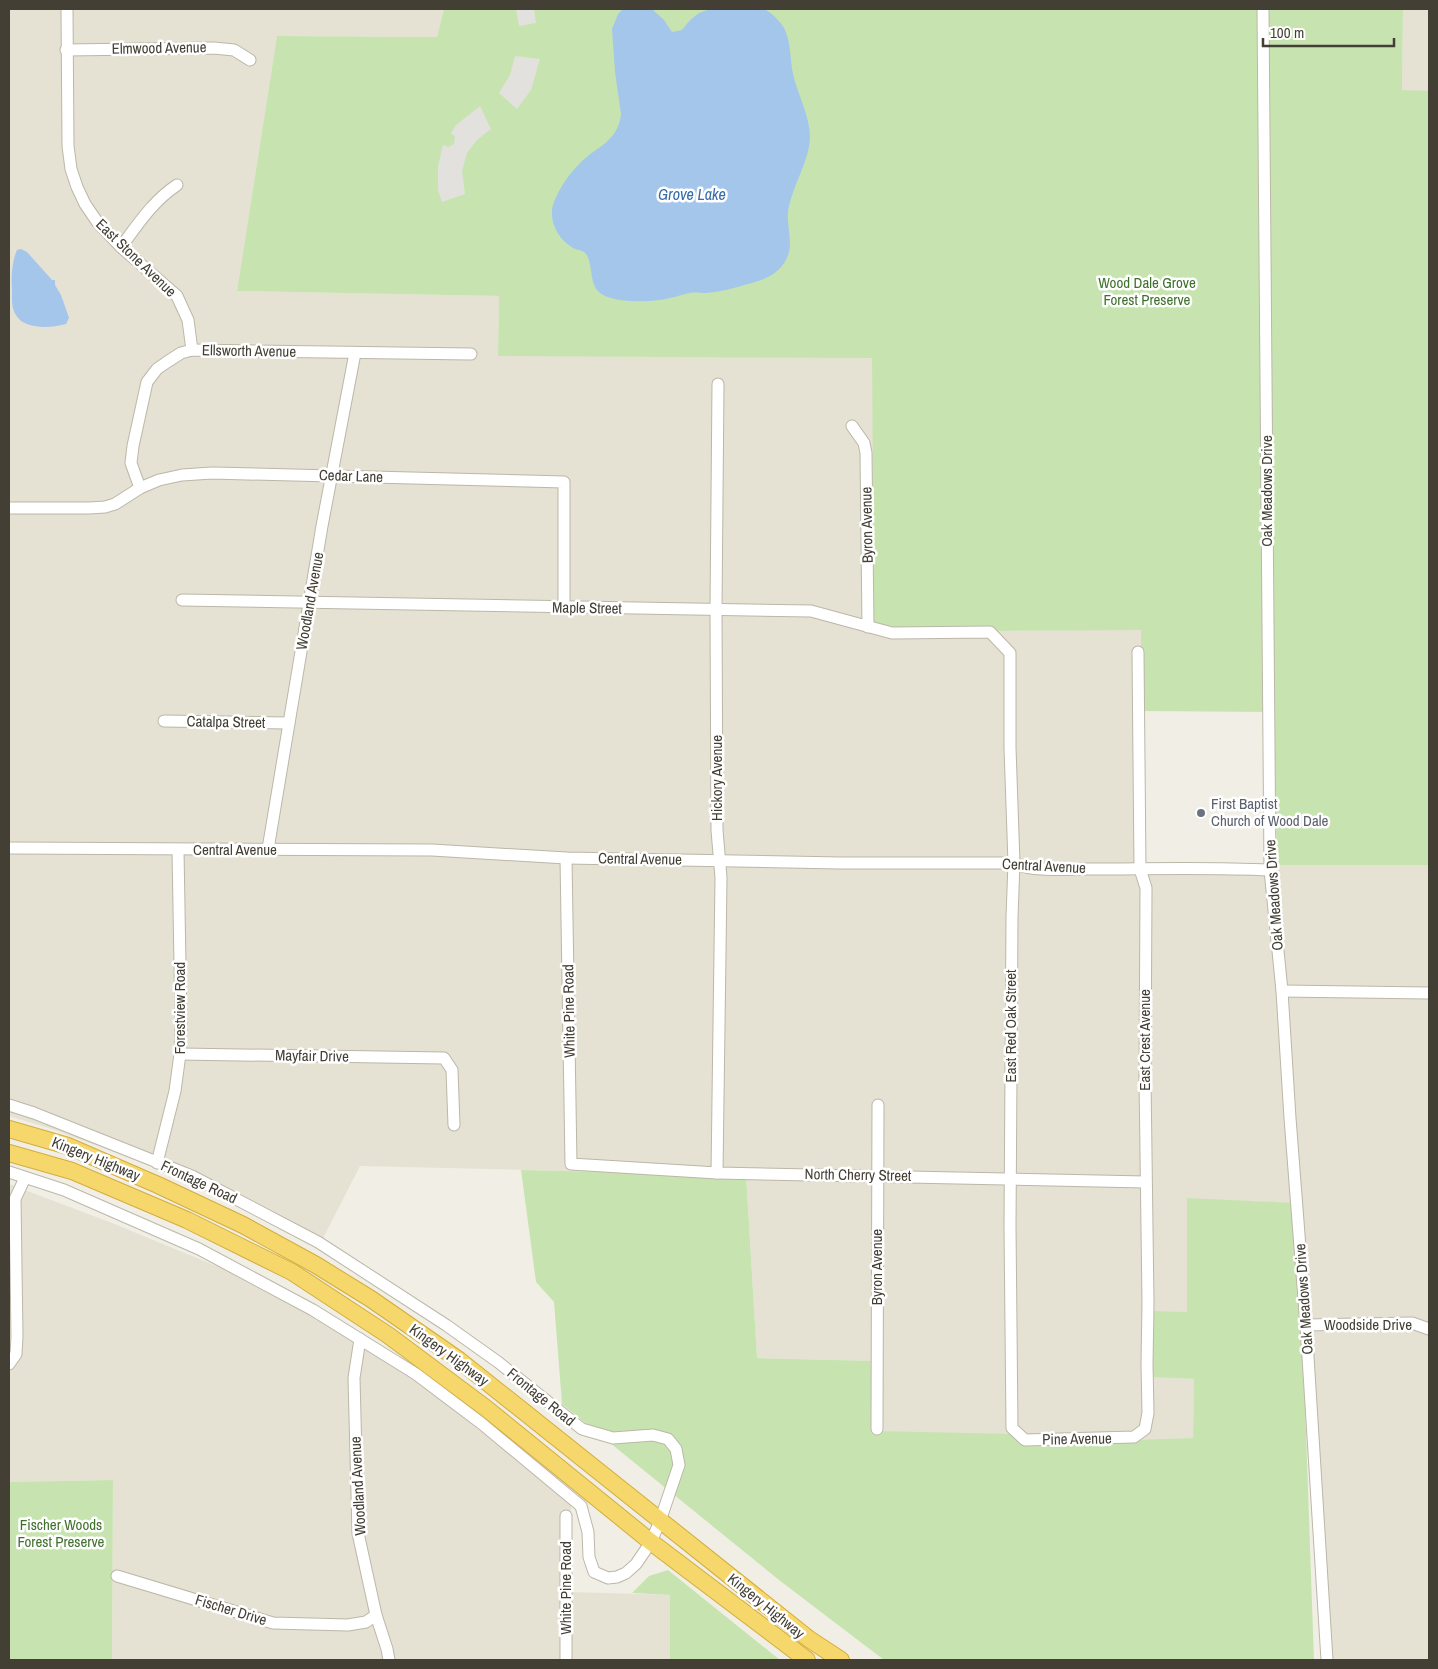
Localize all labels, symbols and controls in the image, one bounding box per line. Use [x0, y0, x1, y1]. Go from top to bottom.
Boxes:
scale bar [1263, 15, 1394, 47]
text: 100 m [1270, 22, 1304, 43]
street label: Elmwood Avenue [111, 36, 207, 59]
water label: Grove Lake [658, 183, 726, 205]
street label: East Stone Avenue [91, 214, 181, 302]
park label: Wood Dale Grove Forest Preserve [1098, 272, 1196, 310]
street label: Ellsworth Avenue [202, 339, 296, 362]
street label: Oak Meadows Drive [1256, 435, 1277, 547]
street label: Cedar Lane [319, 464, 384, 487]
street label: Byron Avenue [855, 486, 878, 563]
street label: Woodland Avenue [291, 550, 329, 652]
street label: Maple Street [552, 596, 623, 619]
street label: Catalpa Street [187, 710, 266, 733]
street label: Hickory Avenue [706, 735, 727, 821]
place label: First Baptist Church of Wood Dale [1211, 793, 1329, 831]
marker: First Baptist Church of Wood Dale [1195, 807, 1207, 819]
street label: Central Avenue [193, 839, 277, 860]
street label: Oak Meadows Drive [1259, 839, 1288, 951]
street label: Central Avenue [598, 847, 682, 870]
street label: Central Avenue [1002, 853, 1087, 878]
street label: Forestview Road [169, 962, 190, 1054]
street label: White Pine Road [557, 964, 580, 1058]
street label: East Red Oak Street [1000, 969, 1021, 1082]
street label: East Crest Avenue [1134, 989, 1155, 1091]
street label: Mayfair Drive [275, 1044, 349, 1067]
street label: Kingery Highway [49, 1131, 144, 1186]
street label: Frontage Road [158, 1155, 241, 1208]
street label: North Cherry Street [805, 1163, 912, 1186]
street label: Byron Avenue [866, 1229, 887, 1305]
street label: Oak Meadows Drive [1289, 1243, 1318, 1355]
street label: Woodside Drive [1324, 1314, 1412, 1335]
street label: Kingery Highway [405, 1319, 494, 1391]
street label: Frontage Road [503, 1363, 580, 1431]
street label: Pine Avenue [1042, 1427, 1112, 1450]
street label: Woodland Avenue [344, 1436, 371, 1536]
park label: Fischer Woods Forest Preserve [18, 1514, 105, 1552]
street label: White Pine Road [555, 1541, 576, 1635]
street label: Kingery Highway [723, 1568, 810, 1644]
street label: Fischer Drive [193, 1589, 270, 1630]

